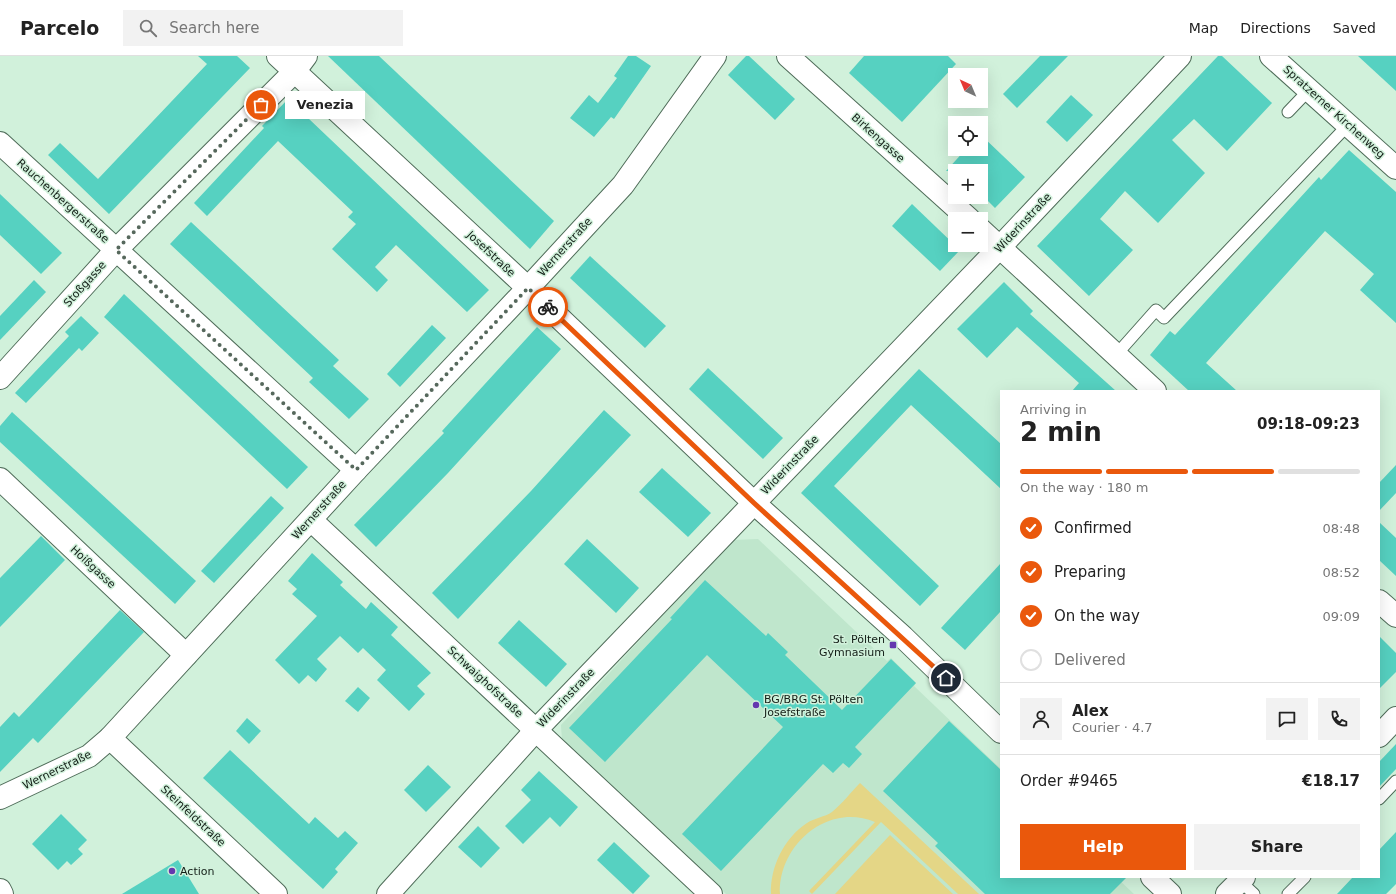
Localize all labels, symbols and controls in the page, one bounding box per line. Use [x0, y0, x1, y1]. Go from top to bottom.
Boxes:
search box [123, 10, 403, 46]
text: Parcelo [20, 17, 99, 39]
icon: search [137, 17, 159, 39]
text: Search here [169, 19, 259, 37]
text: Map [1189, 20, 1218, 36]
text: Directions [1240, 20, 1311, 36]
text: Saved [1333, 20, 1376, 36]
street label: Spratzerner Kirchenweg [1281, 63, 1387, 161]
north arrow [948, 68, 988, 108]
map controls [948, 68, 988, 252]
pin [244, 88, 278, 122]
callout: Venezia [285, 91, 365, 119]
icon: bag [250, 94, 272, 116]
text: Venezia [296, 97, 354, 112]
street label: Birkengasse [849, 111, 907, 165]
button: locate [948, 116, 988, 156]
street label: Rauchenbergerstraße [14, 156, 112, 246]
button: + [948, 164, 988, 204]
street label: Widerinstraße [992, 190, 1054, 256]
button: − [948, 212, 988, 252]
street label: Wernerstraße [535, 215, 595, 279]
street label: Josefstraße [463, 228, 518, 280]
street label: Stoßgasse [61, 258, 109, 309]
courier [528, 287, 568, 327]
icon: bike [537, 296, 559, 318]
text: Arriving in [1020, 402, 1087, 417]
text: 09:18–09:23 [1257, 415, 1360, 433]
text: 2 min [1020, 417, 1102, 447]
street label: Widerinstraße [759, 433, 822, 497]
street label: Wernerstraße [289, 478, 349, 542]
text: On the way · 180 m [1020, 480, 1148, 495]
icon: check [1020, 517, 1042, 539]
text: Confirmed [1054, 519, 1132, 537]
text: 08:48 [1323, 521, 1360, 536]
street label: Hoißgasse [68, 543, 118, 591]
icon: check [1020, 561, 1042, 583]
text: Preparing [1054, 563, 1126, 581]
text: 08:52 [1323, 565, 1360, 580]
icon: check [1020, 605, 1042, 627]
text: On the way [1054, 607, 1140, 625]
text: 09:09 [1323, 609, 1360, 624]
place label: St. Pölten Gymnasium [819, 633, 885, 659]
marker: St. Pölten Gymnasium [888, 640, 898, 650]
street label: Schwaighofstraße [445, 644, 526, 720]
text: Delivered [1054, 651, 1126, 669]
pin [929, 661, 963, 695]
street label: Widerinstraße [535, 666, 598, 730]
icon: home [935, 667, 957, 689]
place label: BG/BRG St. Pölten Josefstraße [763, 693, 863, 719]
button: person [1020, 698, 1062, 740]
button: chat [1266, 698, 1308, 740]
button: phone [1318, 698, 1360, 740]
marker: BG/BRG St. Pölten Josefstraße [751, 700, 761, 710]
text: Alex [1072, 702, 1109, 720]
text: Courier · 4.7 [1072, 720, 1153, 735]
street label: Wernerstraße [21, 748, 94, 792]
text: Order #9465 [1020, 772, 1118, 790]
text: €18.17 [1302, 772, 1360, 790]
street label: Steinfeldstraße [158, 783, 228, 849]
button: Help [1020, 824, 1186, 870]
button: Share [1194, 824, 1360, 870]
place label: Action [180, 865, 214, 878]
marker: Action [167, 866, 177, 876]

